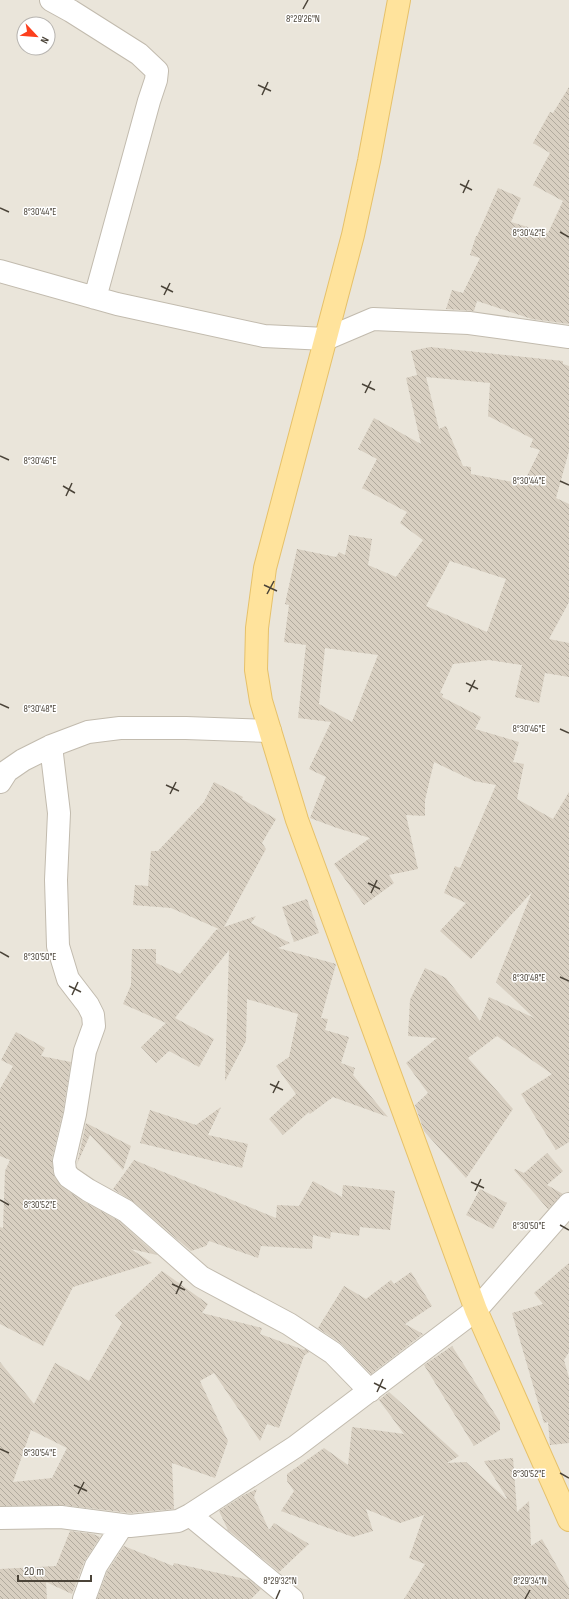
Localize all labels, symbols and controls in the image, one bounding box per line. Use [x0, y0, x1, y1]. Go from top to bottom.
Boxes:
text: 8°29'26"N [286, 13, 320, 25]
north arrow [16, 16, 56, 56]
text: N [37, 35, 52, 46]
text: 8°30'44"E [24, 206, 56, 218]
text: 8°30'42"E [513, 227, 545, 239]
text: 8°30'46"E [23, 455, 57, 467]
text: 8°30'44"E [513, 475, 545, 487]
text: 8°30'48"E [24, 703, 57, 715]
text: 8°30'46"E [512, 723, 546, 735]
text: 8°30'50"E [24, 951, 56, 963]
text: 8°30'48"E [513, 972, 546, 984]
text: 8°30'52"E [24, 1199, 56, 1211]
text: 8°30'50"E [513, 1220, 545, 1232]
text: 8°30'54"E [24, 1447, 56, 1459]
text: 8°30'52"E [513, 1468, 545, 1480]
scale bar [18, 1557, 91, 1583]
text: 20 m [24, 1564, 44, 1579]
text: 8°29'32"N [263, 1575, 297, 1587]
text: 8°29'34"N [513, 1575, 547, 1587]

